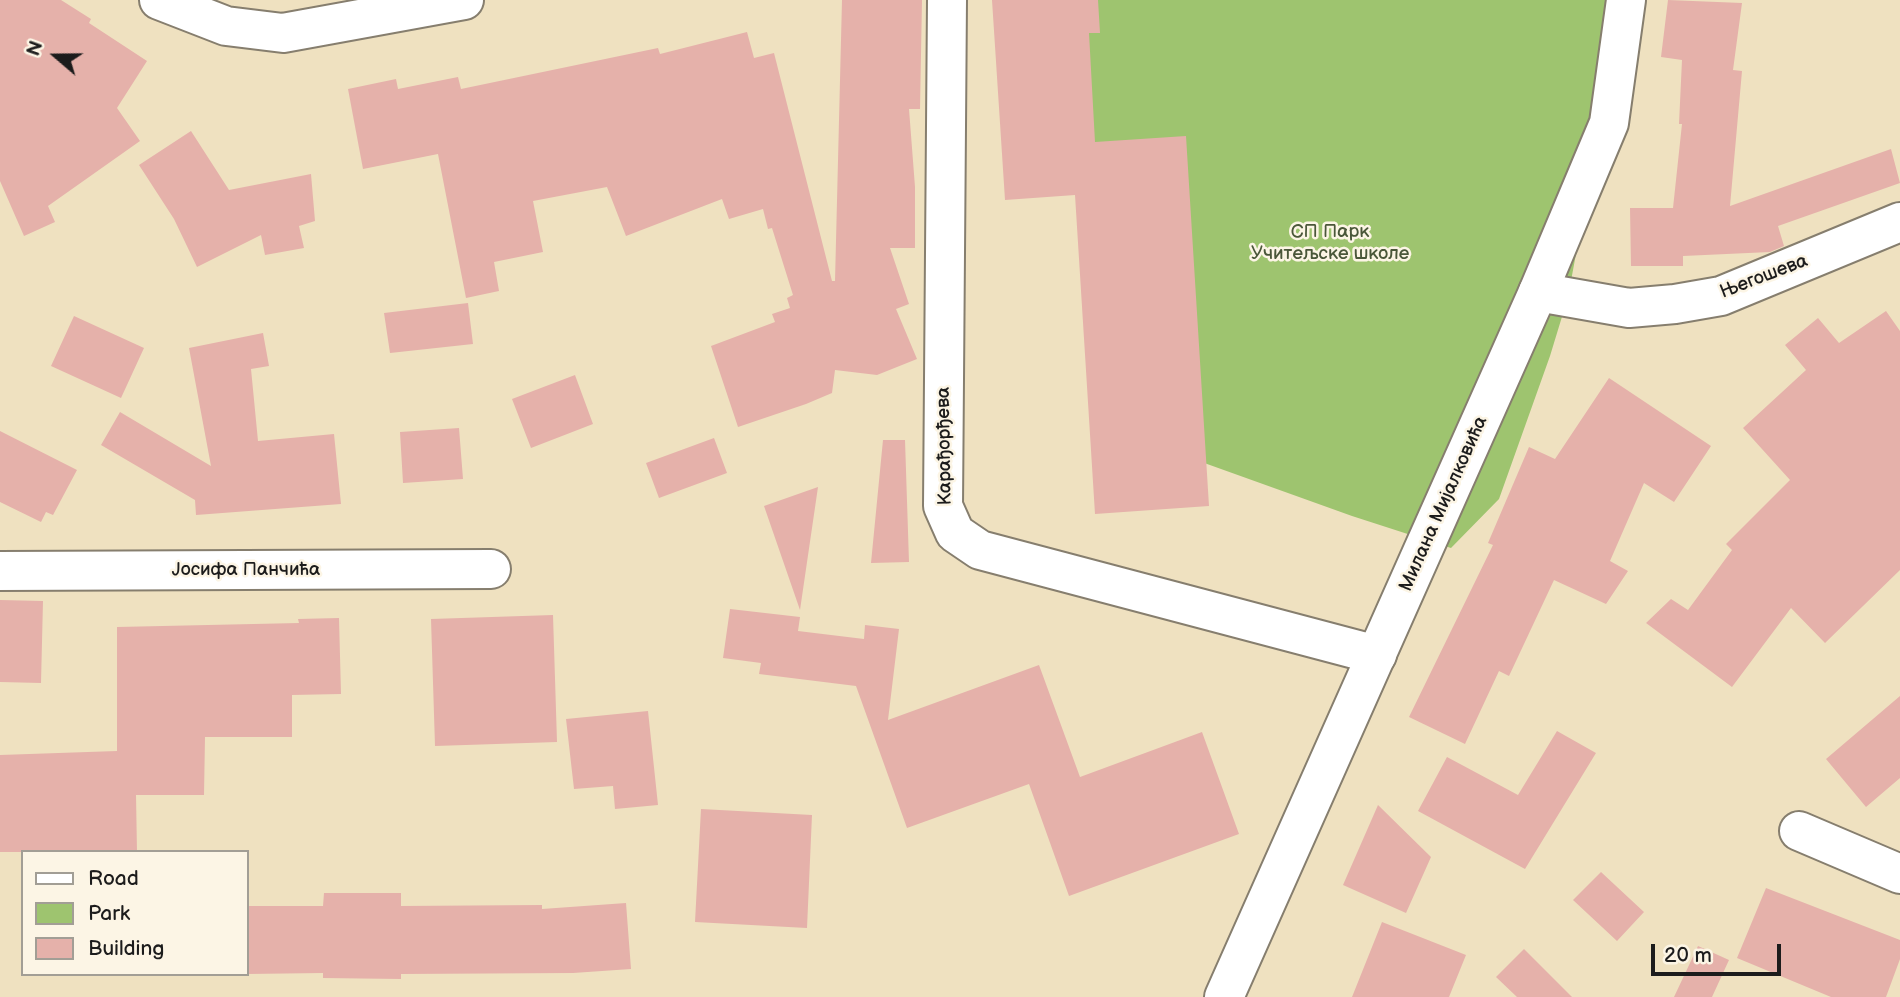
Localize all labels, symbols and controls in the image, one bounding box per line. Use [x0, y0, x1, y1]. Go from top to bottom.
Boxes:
north arrow [21, 21, 91, 91]
text: N [23, 38, 49, 59]
park label: СП Парк Учитељске школе [1251, 221, 1409, 265]
street label: Његошева [1717, 250, 1811, 304]
street label: Карађорђева [933, 387, 957, 505]
street label: Милана Мијалковића [1395, 413, 1493, 595]
street label: Јосифа Панчића [172, 559, 320, 581]
legend [21, 850, 248, 976]
text: Road [88, 866, 139, 891]
text: Park [88, 901, 130, 926]
scale bar [1655, 930, 1784, 974]
text: Building [88, 936, 164, 961]
text: 20 m [1664, 943, 1712, 968]

